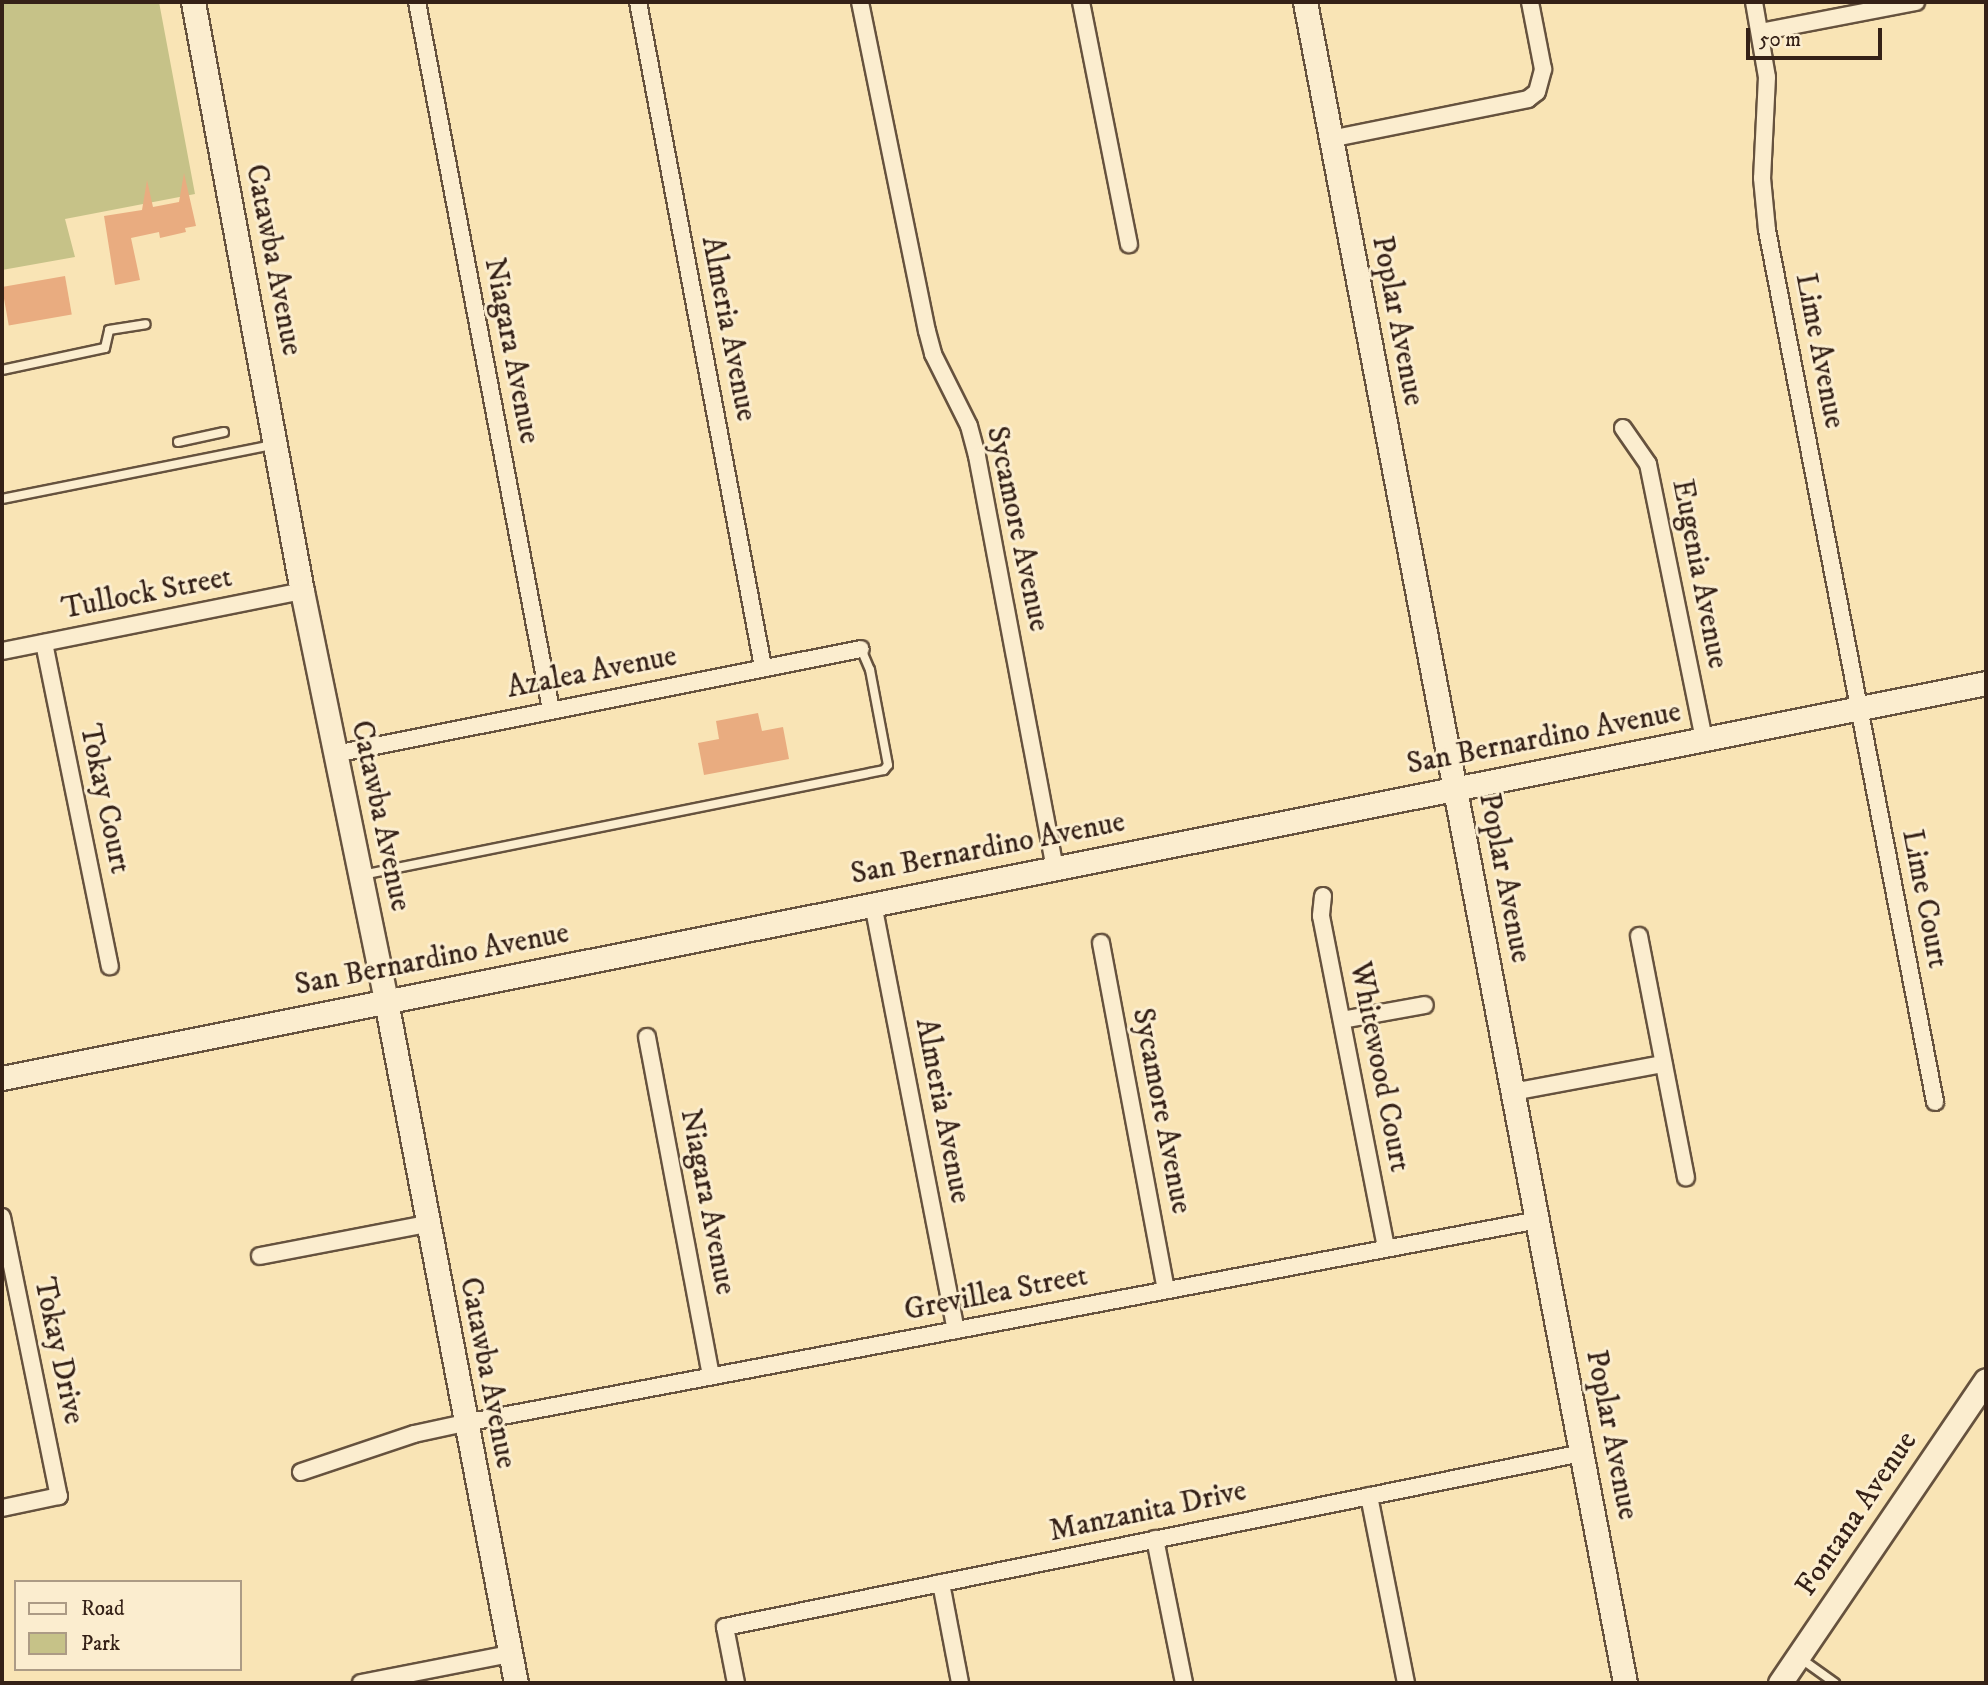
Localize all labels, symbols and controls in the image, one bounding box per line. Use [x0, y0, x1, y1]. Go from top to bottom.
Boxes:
scale bar [1750, 14, 1886, 58]
text: 50 m [1759, 27, 1801, 53]
street label: Catawba Avenue [237, 161, 309, 359]
street label: Poplar Avenue [1363, 233, 1431, 409]
street label: Almeria Avenue [692, 234, 764, 424]
street label: Niagara Avenue [475, 255, 547, 447]
street label: Lime Avenue [1786, 270, 1852, 432]
street label: Sycamore Avenue [978, 423, 1056, 635]
street label: Eugenia Avenue [1663, 476, 1735, 672]
street label: Tullock Street [59, 560, 235, 628]
street label: Azalea Avenue [504, 639, 680, 707]
street label: San Bernardino Avenue [1404, 695, 1684, 783]
street label: Catawba Avenue [342, 717, 418, 915]
street label: Tokay Court [71, 721, 137, 877]
street label: Poplar Avenue [1470, 790, 1538, 966]
street label: San Bernardino Avenue [848, 805, 1128, 893]
street label: Lime Court [1893, 827, 1955, 971]
street label: San Bernardino Avenue [292, 916, 572, 1004]
street label: Whitewood Court [1341, 959, 1417, 1175]
street label: Sycamore Avenue [1123, 1005, 1199, 1217]
street label: Almeria Avenue [906, 1016, 978, 1206]
street label: Niagara Avenue [671, 1106, 743, 1298]
street label: Grevillea Street [901, 1259, 1091, 1329]
street label: Tokay Drive [25, 1274, 91, 1428]
street label: Catawba Avenue [451, 1274, 523, 1472]
street label: Poplar Avenue [1577, 1347, 1645, 1523]
street label: Fontana Avenue [1789, 1425, 1925, 1603]
street label: Manzanita Drive [1046, 1474, 1250, 1550]
legend [14, 1580, 242, 1671]
text: Road [81, 1596, 125, 1622]
text: Park [81, 1631, 120, 1657]

